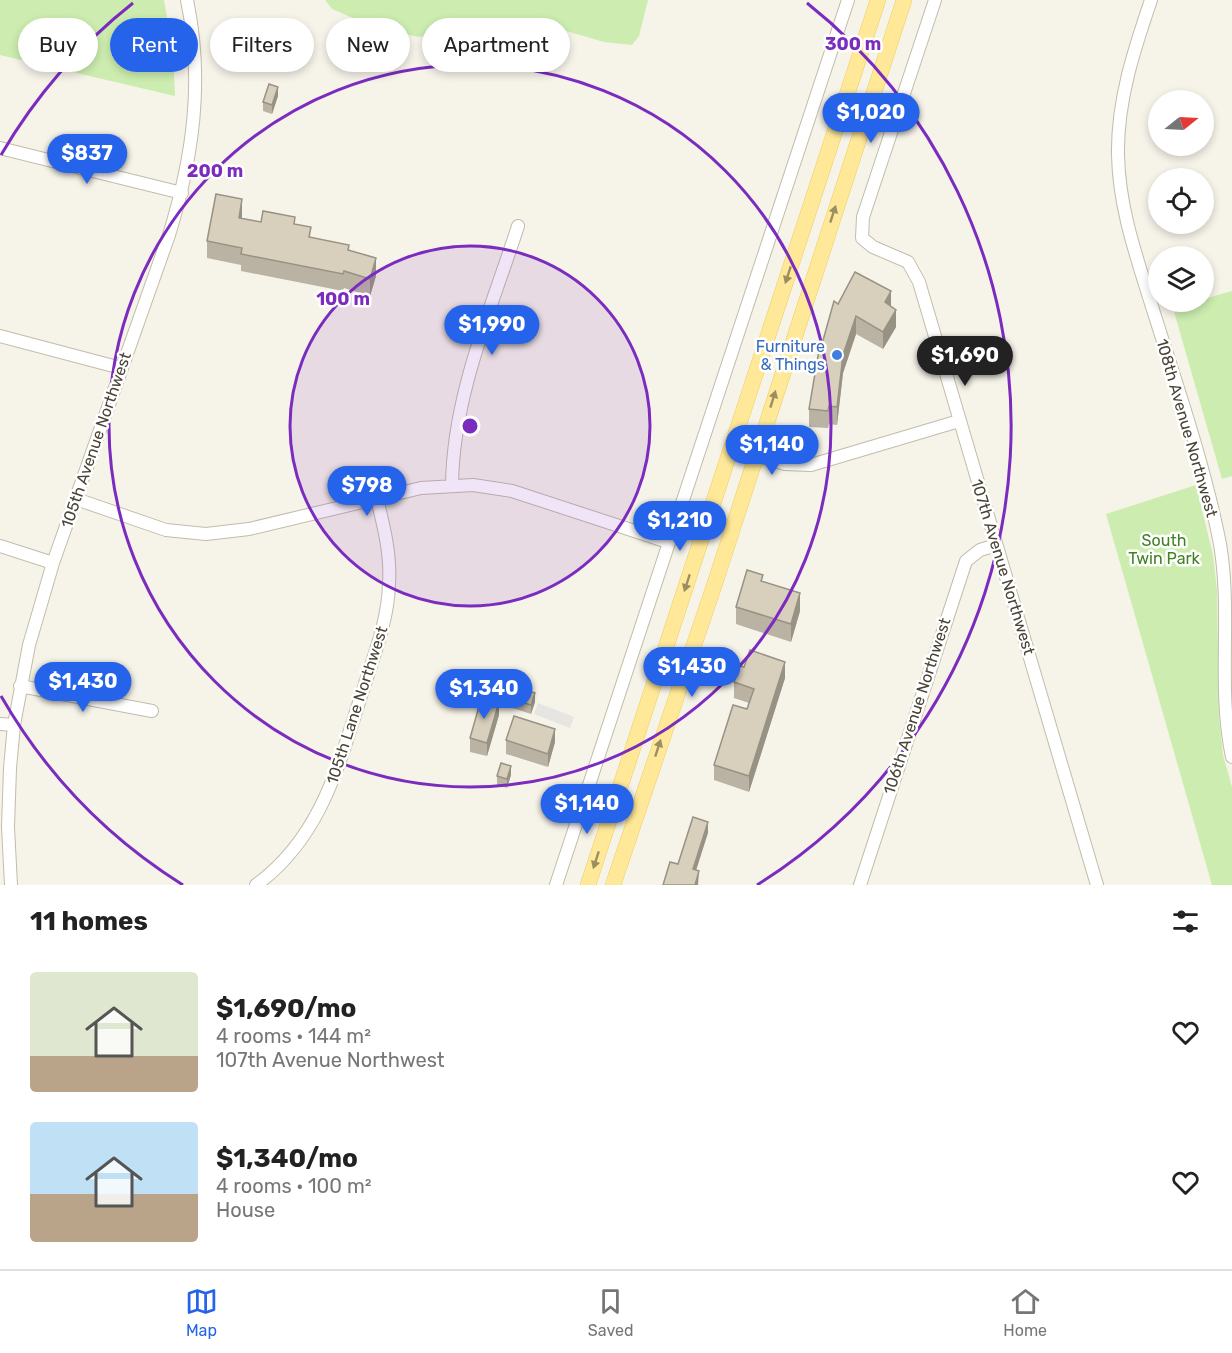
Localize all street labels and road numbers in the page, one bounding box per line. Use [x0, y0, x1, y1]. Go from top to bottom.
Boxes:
street label: 108th Avenue Northwest [1152, 337, 1222, 519]
street label: 105th Avenue Northwest [57, 350, 135, 530]
street label: 107th Avenue Northwest [967, 477, 1039, 657]
street label: 106th Avenue Northwest [879, 615, 955, 797]
street label: 105th Lane Northwest [322, 624, 392, 786]

